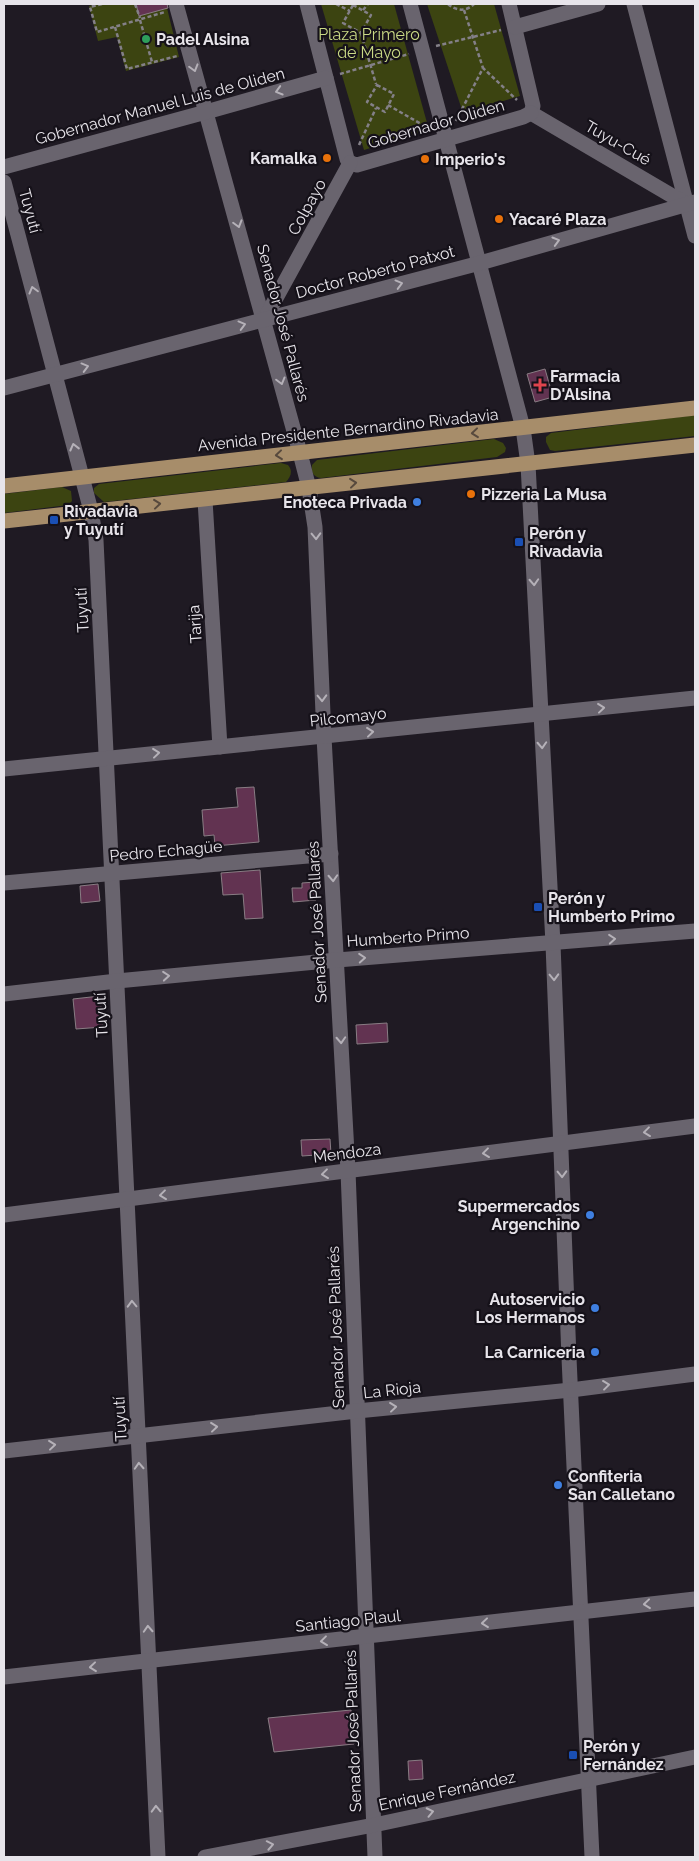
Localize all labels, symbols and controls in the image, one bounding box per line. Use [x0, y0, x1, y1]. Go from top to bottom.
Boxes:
park label: Plaza Primero de Mayo [318, 25, 420, 62]
place label: Padel Alsina [156, 30, 250, 49]
marker: Padel Alsina [140, 33, 152, 45]
street label: Gobernador Manuel Luis de Oliden [33, 63, 287, 149]
one-way arrow [188, 63, 198, 71]
one-way arrow [276, 86, 284, 96]
street label: Gobernador Oliden [365, 95, 507, 153]
street label: Tuyu-Cué [582, 117, 654, 169]
place label: Kamalka [250, 149, 317, 168]
place label: Imperio's [435, 150, 505, 169]
marker: Kamalka [321, 152, 333, 164]
marker: Imperio's [419, 153, 431, 165]
street label: Colpayo [284, 176, 330, 238]
street label: Tuyutí [15, 187, 45, 236]
place label: Yacaré Plaza [509, 210, 606, 229]
marker: Yacaré Plaza [493, 213, 505, 225]
one-way arrow [232, 219, 242, 228]
one-way arrow [551, 236, 560, 247]
street label: Doctor Roberto Patxot [294, 241, 457, 302]
street label: Senador José Pallarés [253, 242, 313, 404]
one-way arrow [395, 279, 404, 290]
one-way arrow [28, 286, 38, 294]
one-way arrow [237, 321, 246, 331]
one-way arrow [80, 362, 88, 372]
place label: Farmacia D'Alsina [550, 367, 620, 404]
one-way arrow [275, 376, 285, 384]
marker: Farmacia D'Alsina [534, 379, 546, 391]
street label: Avenida Presidente Bernardino Rivadavia [197, 405, 499, 455]
one-way arrow [471, 427, 479, 438]
one-way arrow [69, 442, 80, 451]
one-way arrow [274, 449, 282, 460]
one-way arrow [349, 478, 357, 489]
place label: Pizzeria La Musa [481, 485, 607, 504]
marker: Pizzeria La Musa [465, 488, 477, 500]
place label: Enoteca Privada [283, 493, 407, 512]
marker: Enoteca Privada [411, 496, 423, 508]
one-way arrow [153, 499, 161, 510]
place label: Rivadavia y Tuyutí [64, 502, 138, 539]
marker: Rivadavia y Tuyutí [48, 514, 60, 526]
place label: Perón y Rivadavia [529, 524, 603, 561]
one-way arrow [310, 532, 321, 540]
marker: Perón y Rivadavia [513, 536, 525, 548]
one-way arrow [528, 579, 539, 587]
street label: Tuyutí [71, 587, 93, 633]
street label: Tarija [184, 604, 206, 644]
one-way arrow [317, 694, 328, 702]
one-way arrow [598, 703, 606, 714]
street label: Pilcomayo [309, 704, 387, 730]
one-way arrow [367, 727, 375, 738]
one-way arrow [537, 741, 547, 749]
one-way arrow [153, 748, 161, 759]
street label: Pedro Echagüe [109, 837, 223, 865]
street label: Senador José Pallarés [303, 840, 331, 1004]
one-way arrow [327, 874, 338, 882]
place label: Perón y Humberto Primo [548, 889, 675, 926]
marker: Perón y Humberto Primo [532, 901, 544, 913]
street label: Humberto Primo [346, 923, 470, 951]
one-way arrow [608, 934, 616, 945]
one-way arrow [359, 953, 367, 964]
one-way arrow [162, 971, 170, 982]
one-way arrow [549, 973, 559, 981]
street label: Tuyutí [90, 992, 112, 1038]
one-way arrow [336, 1036, 347, 1044]
one-way arrow [643, 1127, 651, 1137]
street label: Mendoza [312, 1139, 382, 1167]
one-way arrow [481, 1147, 489, 1158]
one-way arrow [320, 1168, 328, 1179]
one-way arrow [557, 1170, 567, 1178]
one-way arrow [159, 1189, 168, 1199]
place label: Supermercados Argenchino [458, 1197, 580, 1234]
marker: Supermercados Argenchino [584, 1209, 596, 1221]
street label: Senador José Pallarés [324, 1245, 348, 1408]
place label: Autoservicio Los Hermanos [475, 1290, 585, 1327]
one-way arrow [127, 1300, 138, 1308]
marker: Autoservicio Los Hermanos [589, 1302, 601, 1314]
place label: La Carniceria [485, 1343, 585, 1362]
marker: La Carniceria [589, 1346, 601, 1358]
street label: La Rioja [362, 1378, 422, 1402]
one-way arrow [603, 1380, 611, 1391]
street label: Tuyutí [109, 1396, 131, 1442]
one-way arrow [389, 1402, 397, 1413]
one-way arrow [210, 1422, 218, 1433]
one-way arrow [49, 1440, 57, 1451]
one-way arrow [134, 1462, 145, 1470]
place label: Confiteria San Calletano [568, 1467, 675, 1504]
marker: Confiteria San Calletano [552, 1479, 564, 1491]
one-way arrow [643, 1598, 651, 1609]
street label: Santiago Plaul [294, 1606, 402, 1636]
one-way arrow [481, 1617, 489, 1628]
one-way arrow [143, 1624, 154, 1632]
one-way arrow [320, 1635, 328, 1646]
street label: Senador José Pallarés [341, 1649, 365, 1812]
one-way arrow [89, 1661, 97, 1672]
place label: Perón y Fernández [583, 1737, 664, 1774]
marker: Perón y Fernández [567, 1749, 579, 1761]
street label: Enrique Fernández [377, 1767, 517, 1815]
one-way arrow [151, 1804, 162, 1812]
one-way arrow [425, 1808, 434, 1818]
one-way arrow [266, 1840, 275, 1850]

